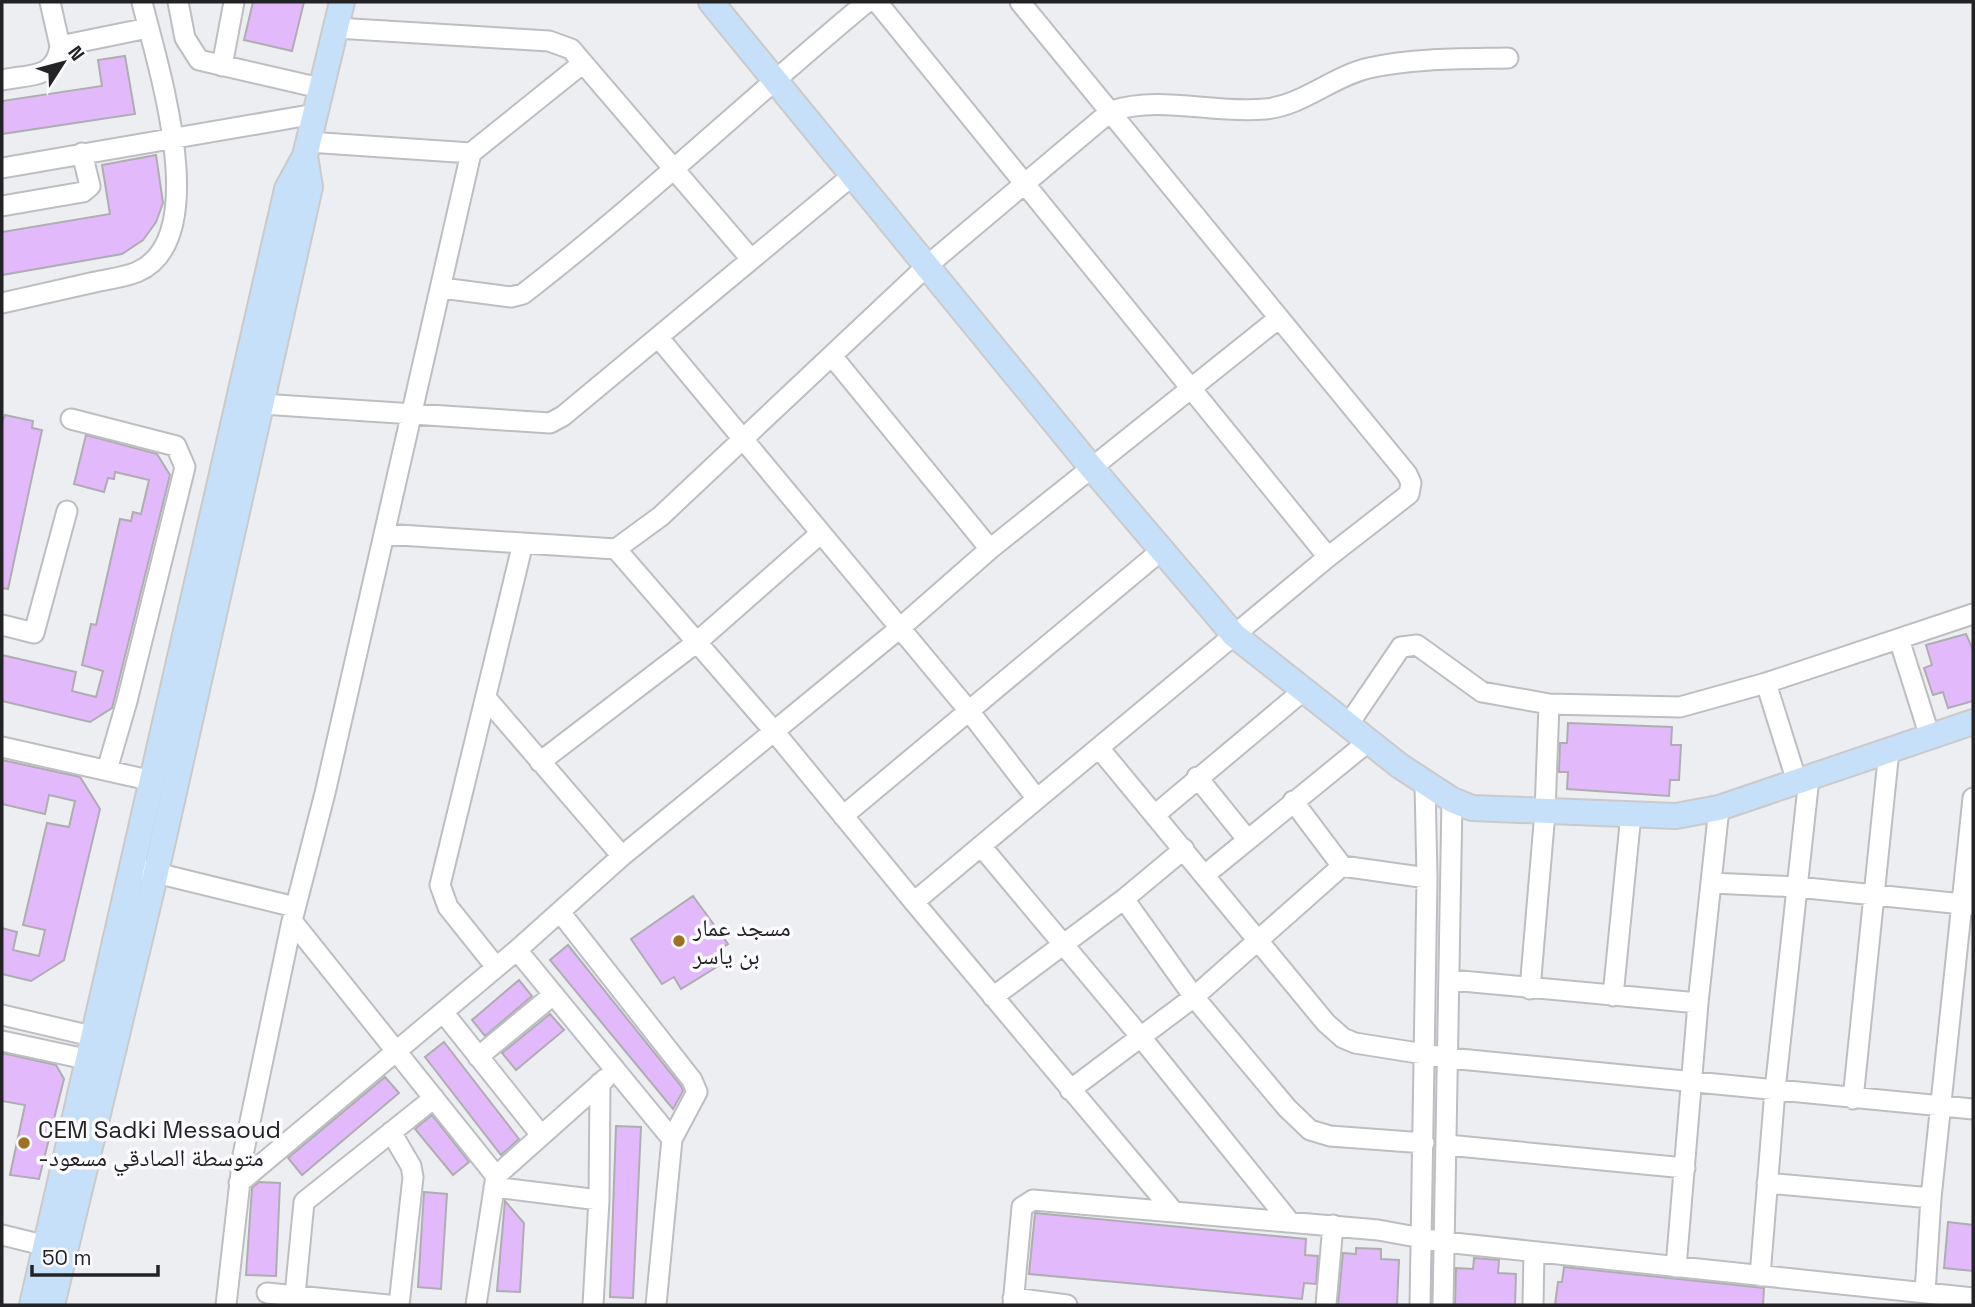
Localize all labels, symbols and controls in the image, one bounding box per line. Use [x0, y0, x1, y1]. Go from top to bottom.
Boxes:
north arrow [28, 28, 98, 98]
text: N [62, 41, 90, 66]
place label: مسجد عمار بن ياسر [692, 912, 791, 971]
marker: مسجد عمار بن ياسر [671, 933, 687, 949]
place label: CEM Sadki Messaoud -متوسطة الصادقي مسعود [38, 1114, 281, 1177]
marker: CEM Sadki Messaoud -متوسطة الصادقي مسعود [16, 1135, 32, 1151]
scale bar [32, 1234, 158, 1278]
text: 50 m [42, 1244, 92, 1271]

